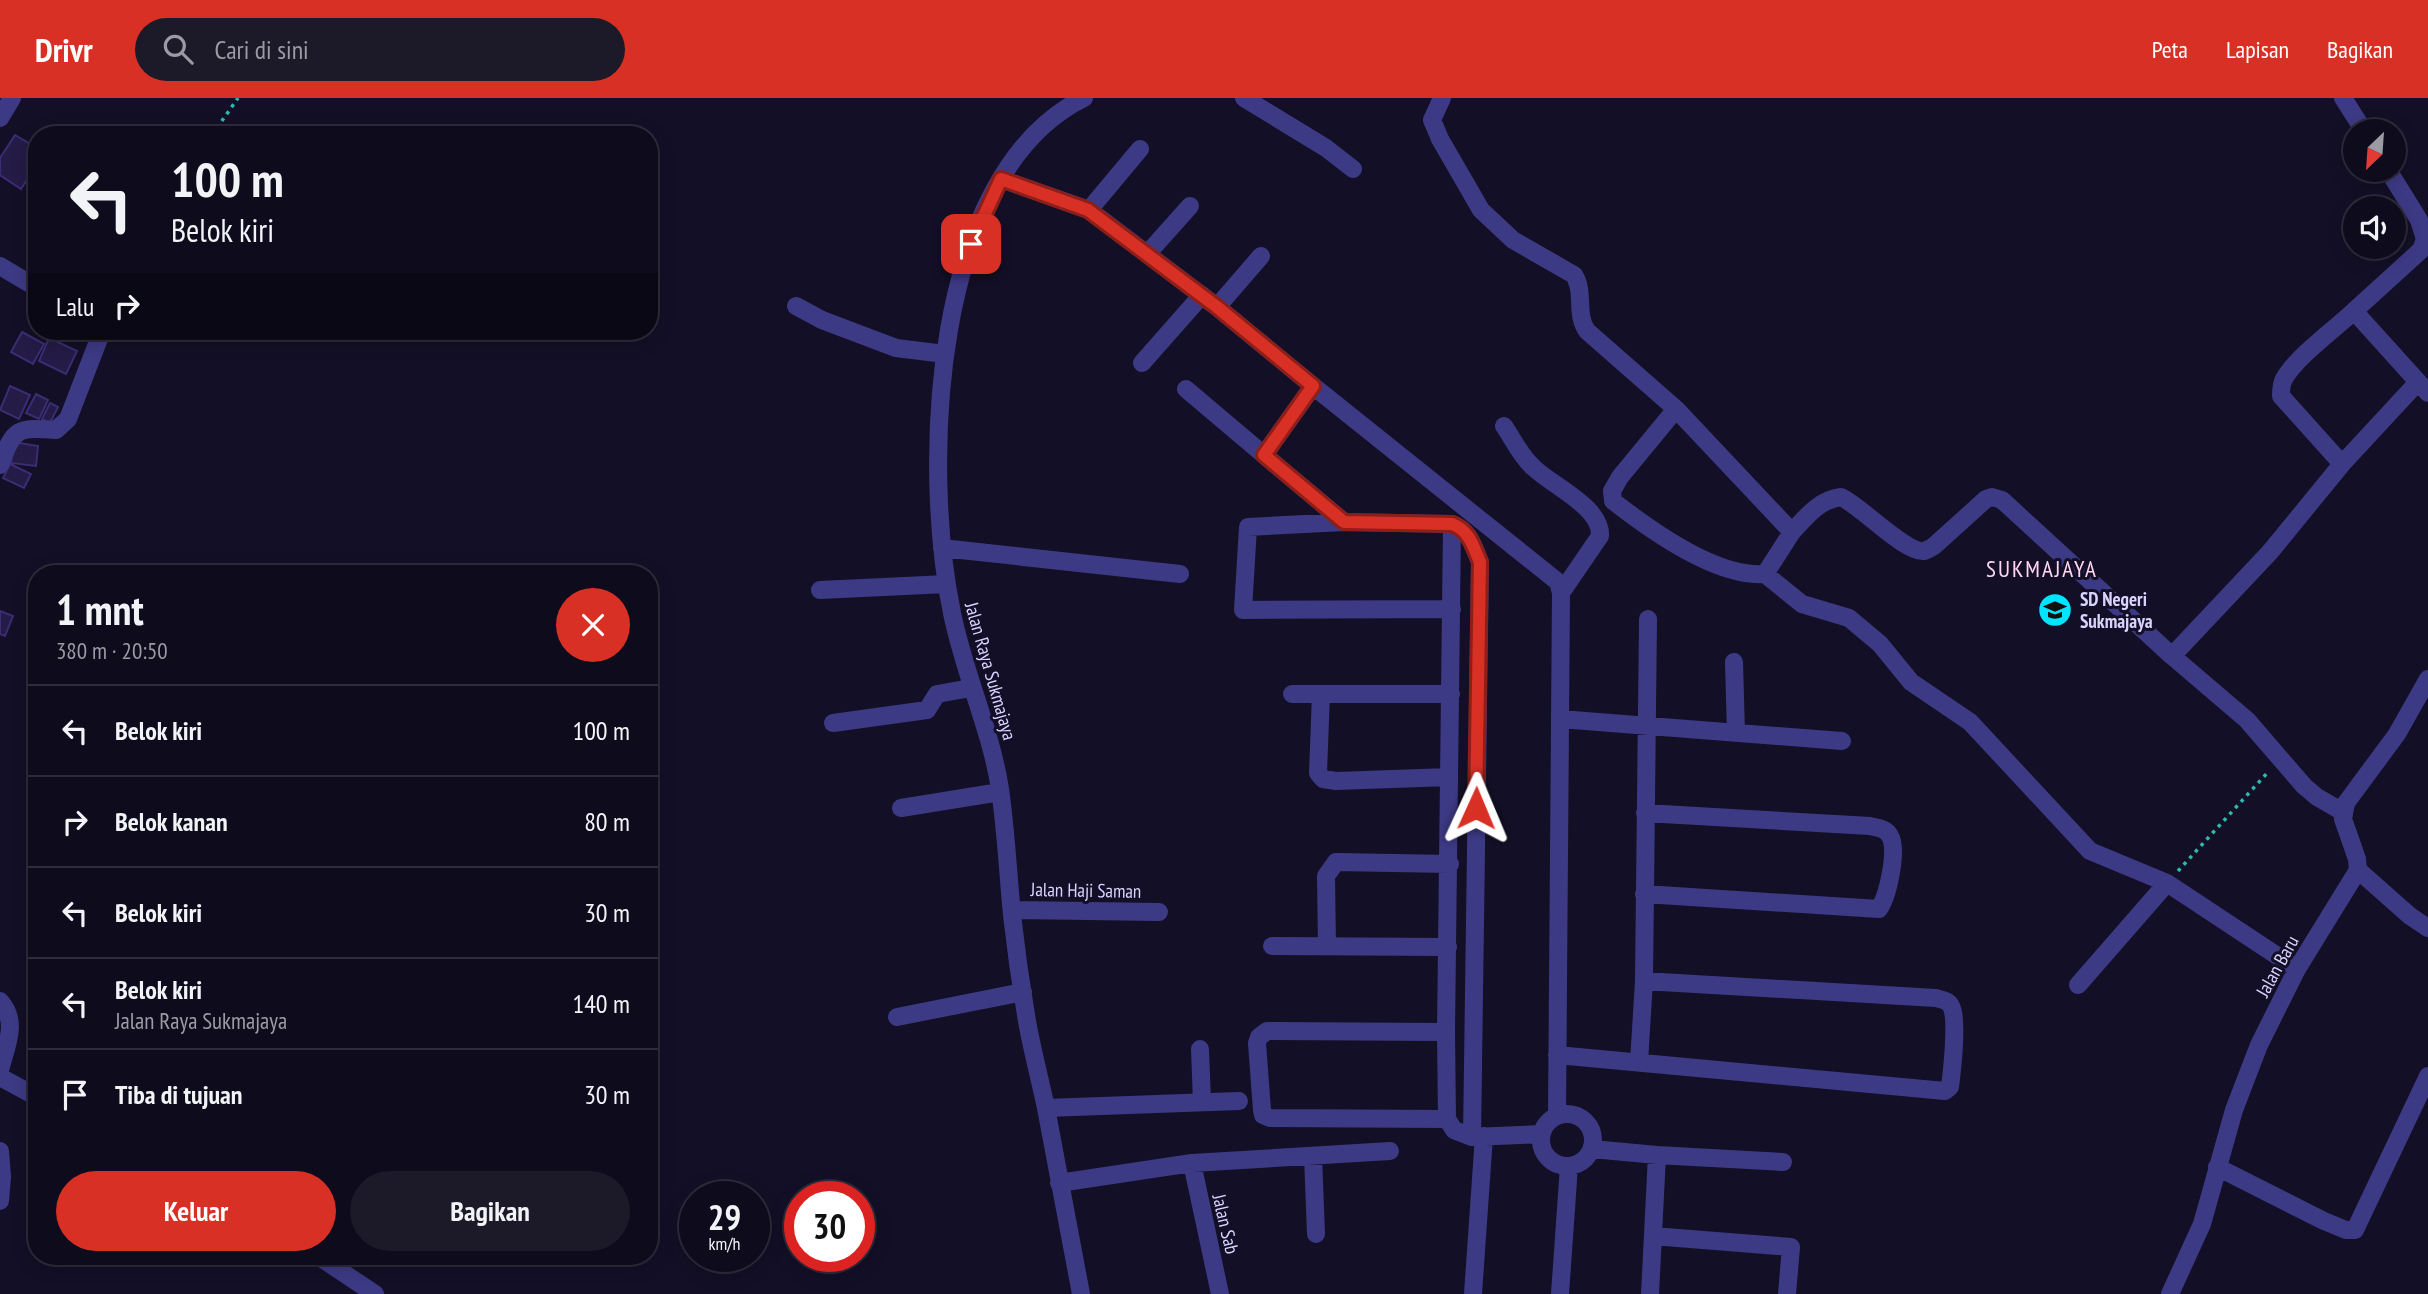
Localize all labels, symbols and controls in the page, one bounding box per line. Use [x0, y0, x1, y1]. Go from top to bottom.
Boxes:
search box [135, 18, 625, 81]
text: Drivr [35, 28, 93, 71]
icon: search [159, 30, 197, 68]
text: Cari di sini [215, 33, 309, 66]
text: Peta [2152, 34, 2188, 65]
text: Lapisan [2226, 34, 2289, 65]
text: Bagikan [2327, 34, 2393, 65]
north arrow [2343, 119, 2406, 182]
map controls [2343, 119, 2406, 259]
text: 100 m [171, 147, 284, 211]
icon: left [56, 154, 147, 245]
button: sound [2343, 196, 2406, 259]
text: Belok kiri [171, 209, 274, 251]
pin [941, 214, 1001, 274]
icon: arrive [952, 225, 990, 263]
icon: right [108, 287, 146, 325]
text: Lalu [56, 290, 94, 323]
district label: SUKMAJAYA [1986, 554, 2098, 583]
text: 1 mnt [56, 582, 144, 637]
place label: SD Negeri Sukmajaya [2080, 587, 2153, 633]
button: close [556, 588, 630, 662]
school or university icon: SD Negeri Sukmajaya [2036, 591, 2074, 629]
street label: Jalan Raya Sukmajaya [960, 598, 1022, 743]
text: 380 m · 20:50 [56, 636, 168, 665]
icon: left [56, 712, 94, 750]
text: Belok kiri [115, 714, 202, 747]
text: 100 m [572, 714, 630, 747]
position arrow [1439, 771, 1513, 845]
icon: right [56, 803, 94, 841]
text: Belok kanan [115, 805, 228, 838]
text: 80 m [584, 805, 630, 838]
street label: Jalan Haji Saman [1029, 877, 1142, 903]
icon: left [56, 894, 94, 932]
text: Belok kiri [115, 896, 202, 929]
text: 30 m [584, 896, 630, 929]
street label: Jalan Baru [2250, 931, 2304, 1002]
text: Belok kiri [115, 973, 202, 1006]
icon: left [56, 985, 94, 1023]
text: 140 m [572, 987, 630, 1020]
text: Jalan Raya Sukmajaya [115, 1006, 287, 1035]
icon: arrive [56, 1076, 94, 1114]
text: Tiba di tujuan [115, 1078, 243, 1111]
text: 30 m [584, 1078, 630, 1111]
button: Keluar [56, 1171, 336, 1251]
button: Bagikan [350, 1171, 630, 1251]
speed limit sign: 30 [784, 1181, 875, 1272]
street label: Jalan Sab [1207, 1191, 1245, 1256]
text: 29 [708, 1194, 741, 1240]
text: km/h [709, 1232, 740, 1255]

